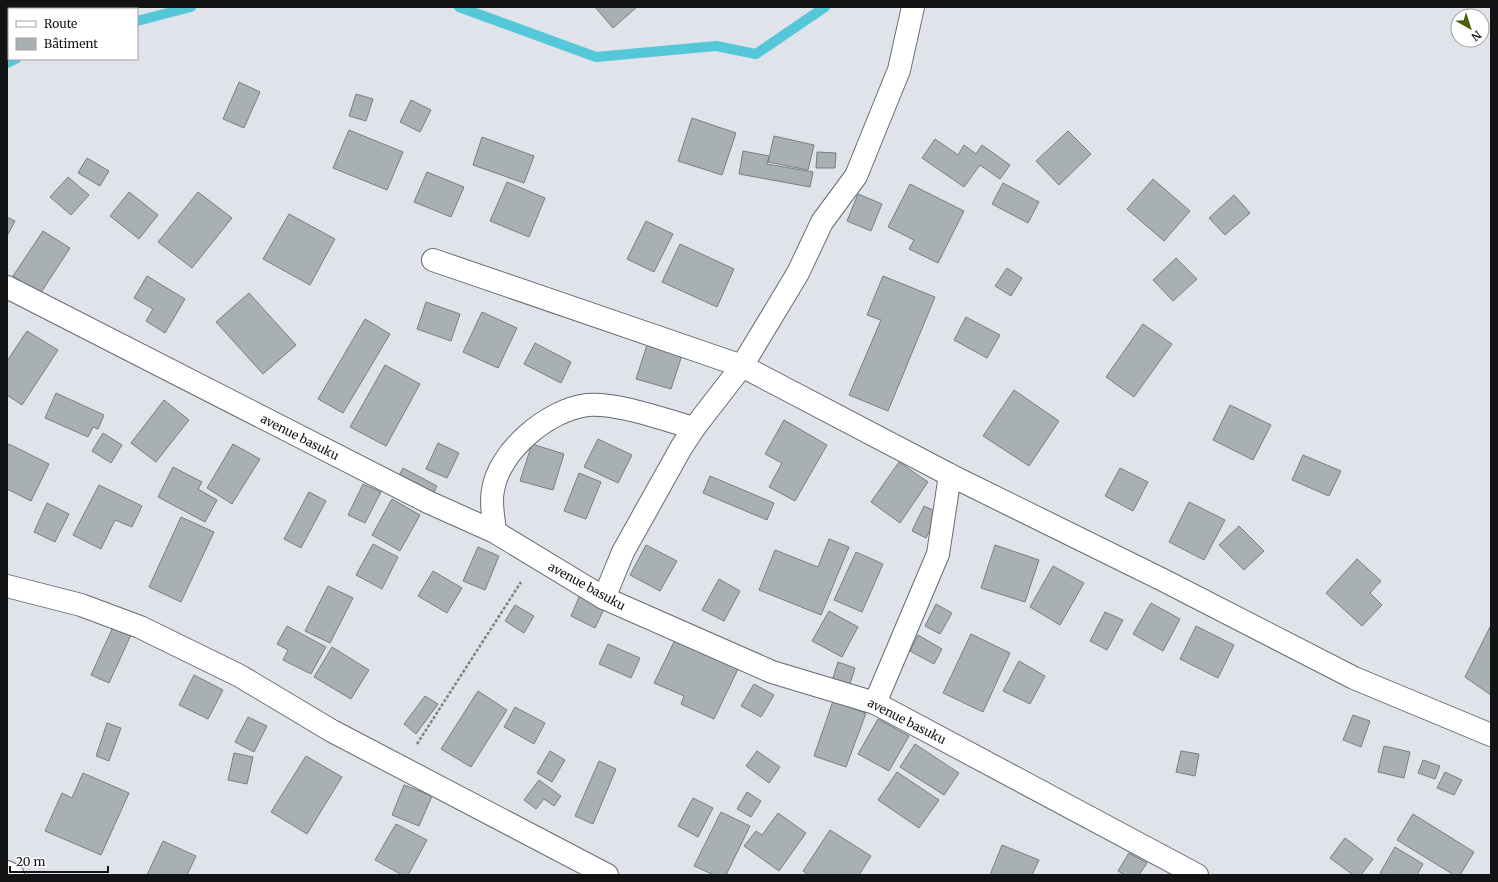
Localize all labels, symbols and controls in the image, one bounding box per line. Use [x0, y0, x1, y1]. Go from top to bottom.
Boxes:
legend [8, 8, 138, 60]
north arrow [1450, 8, 1490, 48]
text: Route [44, 16, 77, 31]
text: N [1468, 28, 1484, 44]
text: Bâtiment [44, 36, 98, 51]
street label: avenue basuku [258, 411, 342, 463]
street label: avenue basuku [546, 559, 628, 614]
street label: avenue basuku [865, 695, 949, 747]
scale bar [10, 848, 108, 874]
text: 20 m [16, 854, 45, 869]

